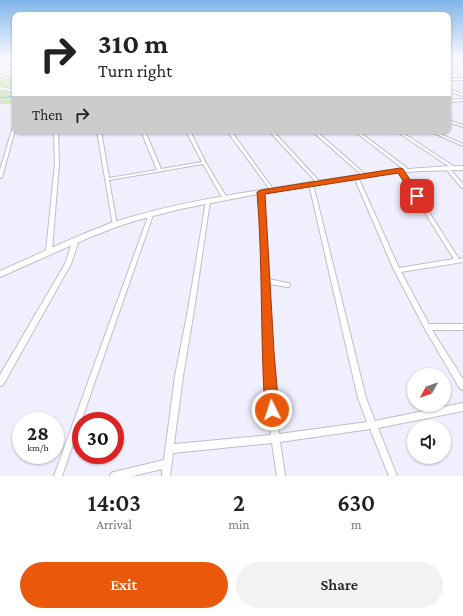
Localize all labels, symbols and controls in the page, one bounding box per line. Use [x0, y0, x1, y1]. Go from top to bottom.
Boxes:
icon: right [32, 28, 84, 80]
text: 310 m [98, 28, 168, 59]
text: Turn right [98, 61, 172, 81]
icon: right [71, 104, 93, 126]
text: Then [32, 107, 63, 123]
pin [400, 179, 434, 213]
icon: arrive [406, 185, 428, 207]
north arrow [407, 368, 451, 412]
map controls [407, 368, 451, 464]
position arrow [251, 389, 293, 431]
speed limit sign: 30 [72, 412, 124, 464]
button: sound [407, 420, 451, 464]
text: 28 [27, 422, 49, 444]
text: km/h [27, 442, 49, 453]
text: 14:03 [88, 489, 141, 516]
text: 2 [233, 489, 245, 516]
text: 630 [337, 489, 375, 516]
text: Arrival [97, 517, 132, 532]
text: min [229, 517, 249, 532]
text: m [351, 517, 361, 532]
button: Exit [20, 562, 228, 608]
button: Share [236, 562, 443, 608]

